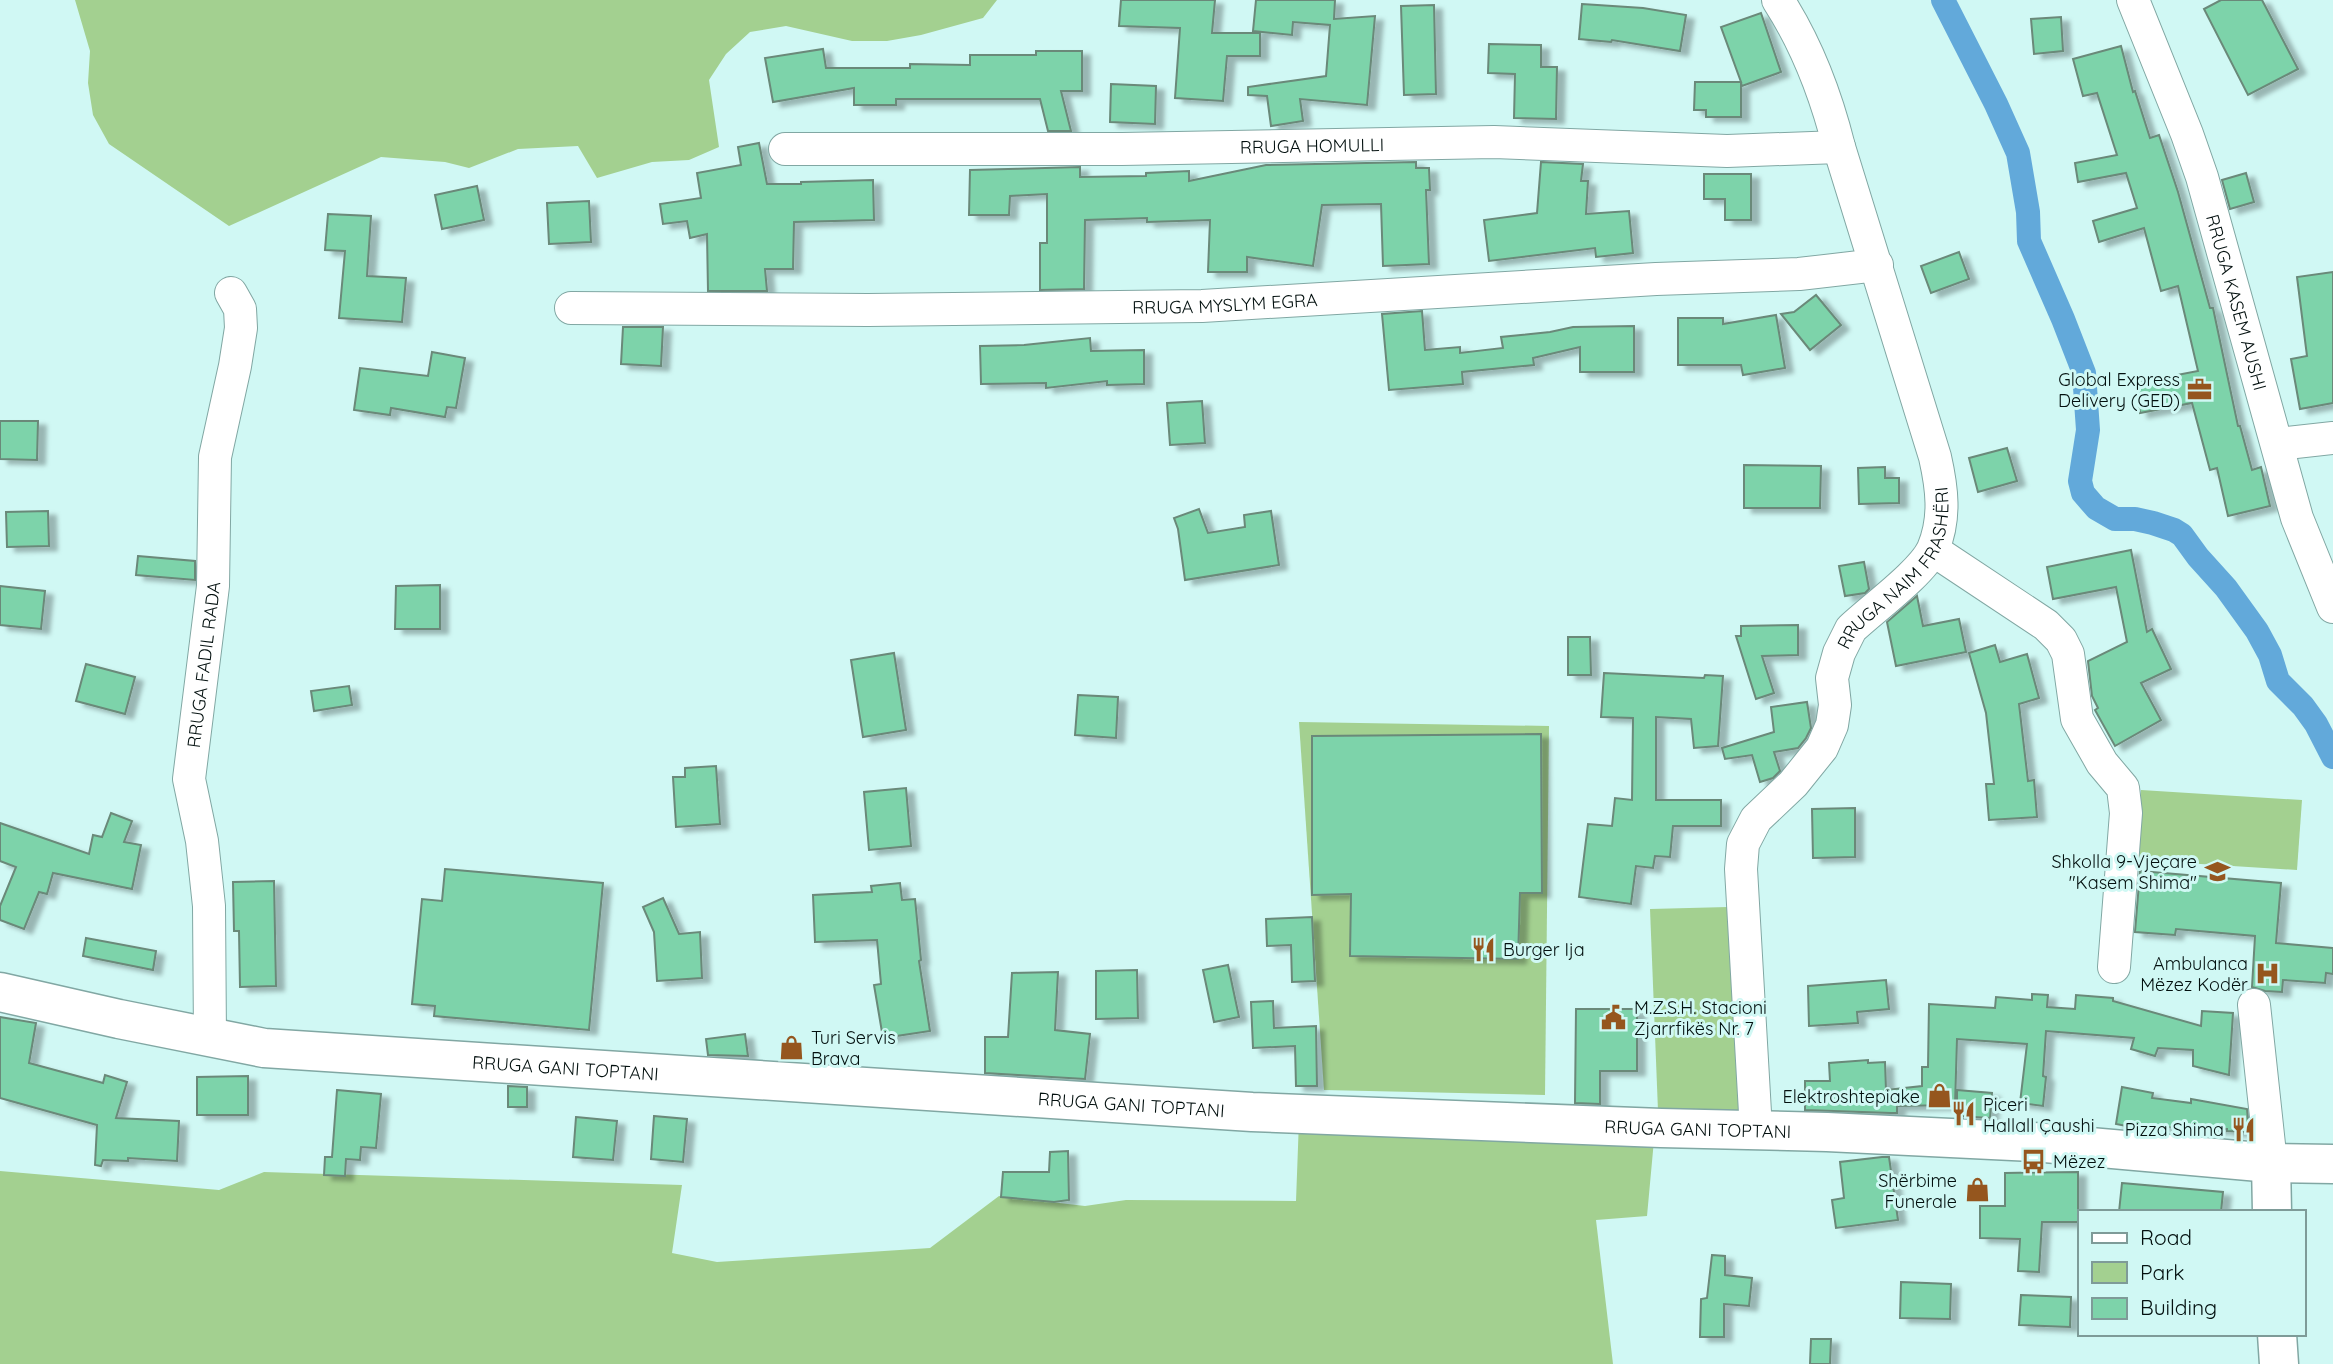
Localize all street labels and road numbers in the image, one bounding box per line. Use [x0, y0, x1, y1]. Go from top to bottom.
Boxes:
street label: RRUGA HOMULLI [1240, 133, 1384, 158]
street label: RRUGA KASEM AUSHI [2201, 212, 2272, 393]
street label: RRUGA MYSLYM EGRA [1132, 288, 1319, 318]
street label: RRUGA NAIM FRASHËRI [1832, 486, 1953, 653]
street label: RRUGA FADIL RADA [181, 580, 225, 749]
street label: RRUGA GANI TOPTANI [471, 1050, 660, 1085]
street label: RRUGA GANI TOPTANI [1037, 1087, 1225, 1122]
street label: RRUGA GANI TOPTANI [1604, 1114, 1791, 1143]

